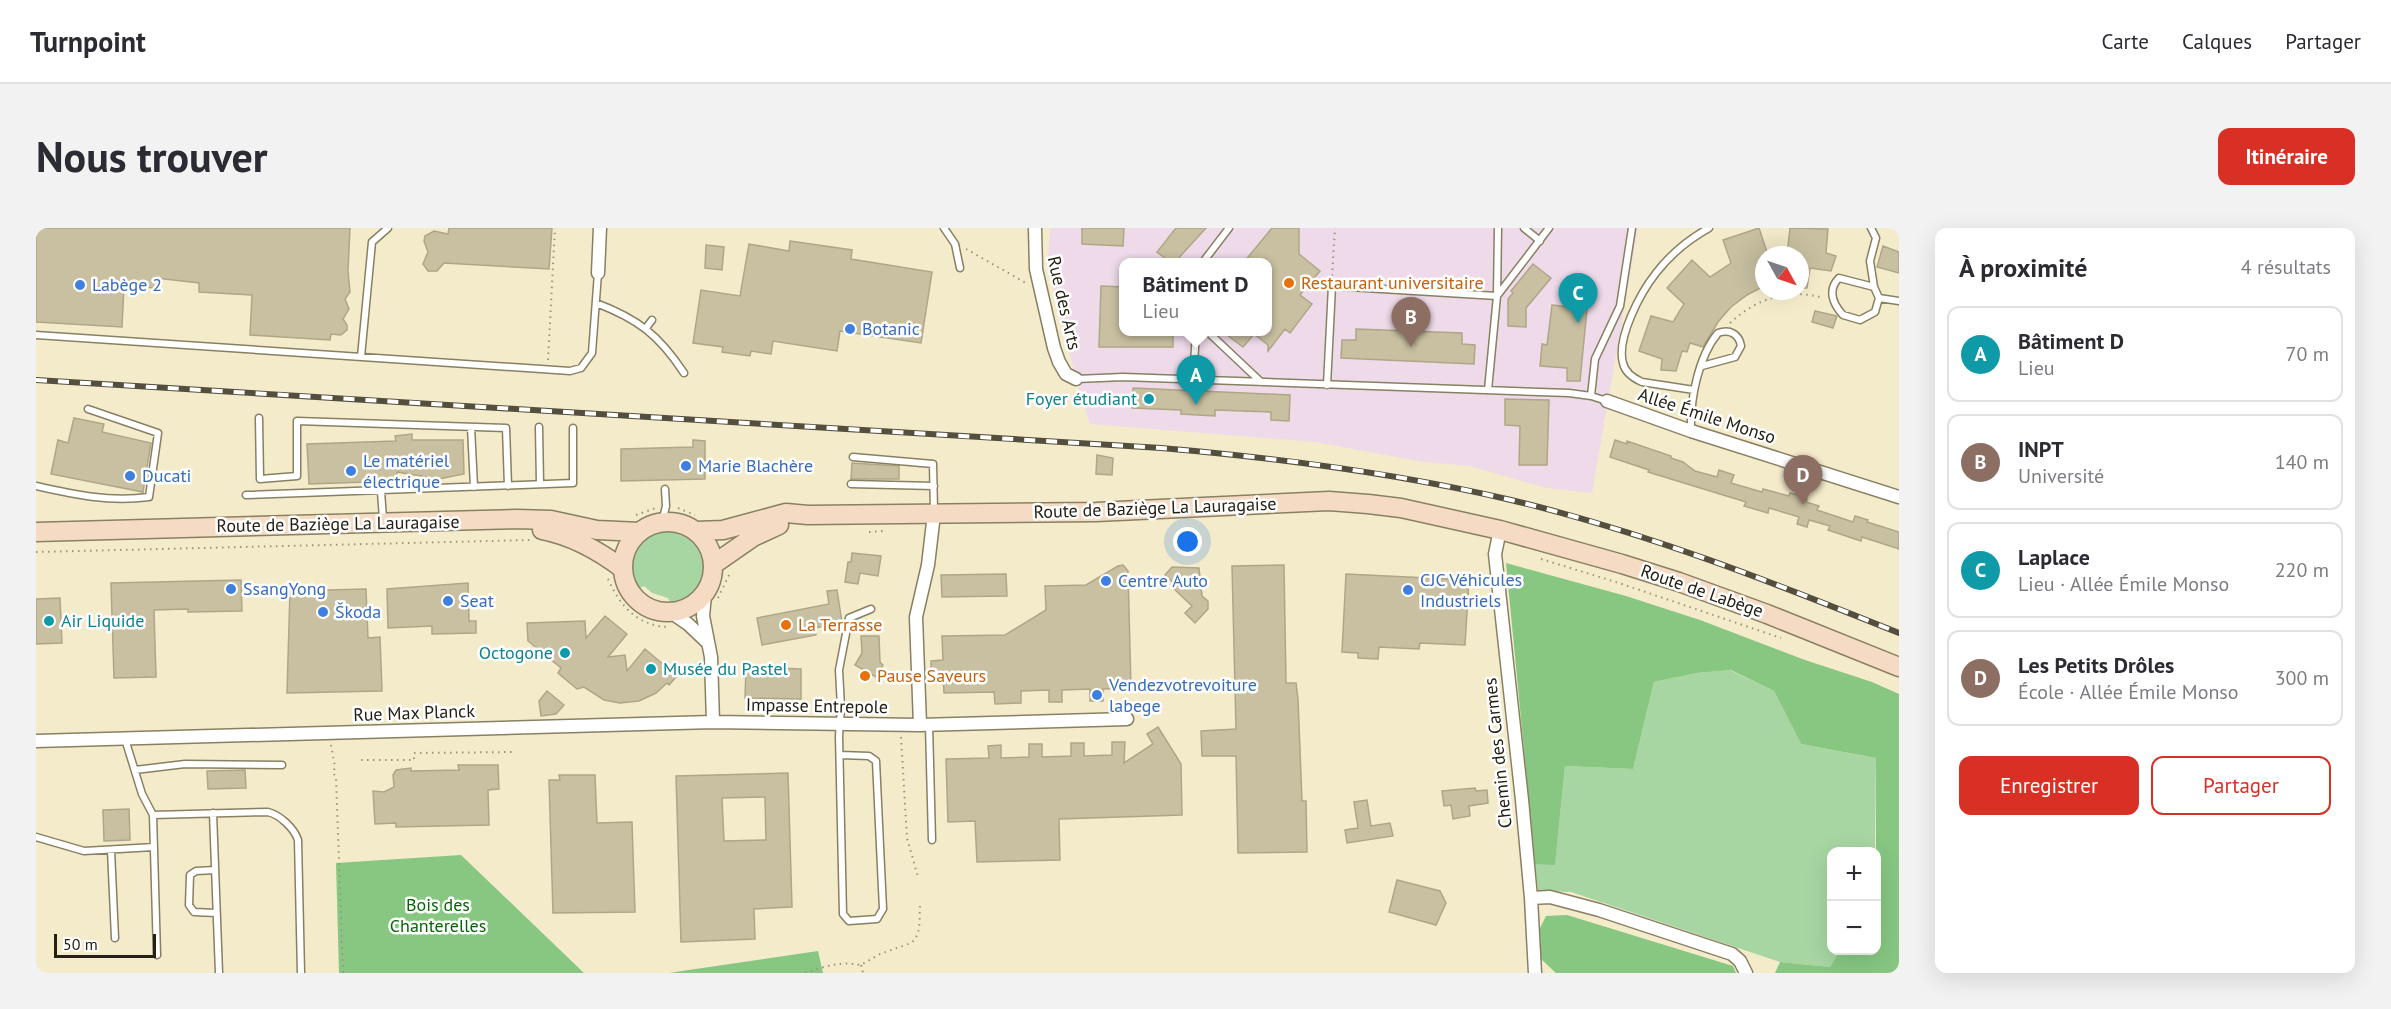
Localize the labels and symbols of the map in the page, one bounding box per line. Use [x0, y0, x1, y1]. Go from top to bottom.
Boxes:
north arrow [1755, 246, 1809, 300]
street label: Rue des Arts [1043, 254, 1086, 352]
place label: Restaurant universitaire [1301, 271, 1484, 294]
place label: Labège 2 [92, 273, 162, 296]
pin: C [1558, 274, 1598, 323]
marker: Restaurant universitaire [1282, 276, 1296, 290]
marker: Labège 2 [73, 278, 87, 292]
pin: B [1392, 298, 1430, 347]
place label: Botanic [862, 317, 920, 340]
marker: Botanic [843, 322, 857, 336]
pin: A [1176, 356, 1216, 405]
street label: Allée Émile Monso [1636, 382, 1779, 449]
place label: Foyer étudiant [1026, 387, 1137, 410]
marker: Foyer étudiant [1142, 392, 1156, 406]
place label: Le matériel électrique [363, 449, 450, 493]
place label: Marie Blachère [698, 454, 813, 477]
pin: D [1784, 456, 1822, 505]
marker: Marie Blachère [679, 459, 693, 473]
place label: Ducati [142, 464, 191, 487]
marker: Le matériel électrique [344, 464, 358, 478]
marker: Ducati [123, 469, 137, 483]
street label: Route de Baziège La Lauragaise [1033, 492, 1277, 523]
street label: Route de Baziège La Lauragaise [216, 510, 460, 537]
your location [1173, 527, 1202, 556]
street label: Route de Labège [1638, 559, 1766, 622]
place label: CJC Véhicules Industriels [1420, 568, 1522, 612]
place label: Centre Auto [1118, 569, 1208, 592]
marker: Centre Auto [1099, 574, 1113, 588]
place label: SsangYong [243, 577, 326, 600]
marker: SsangYong [224, 582, 238, 596]
marker: CJC Véhicules Industriels [1401, 583, 1415, 597]
place label: Seat [460, 589, 494, 612]
marker: Seat [441, 594, 455, 608]
place label: Škoda [335, 600, 381, 623]
marker: Škoda [316, 605, 330, 619]
place label: Air Liquide [61, 609, 144, 632]
place label: La Terrasse [798, 613, 882, 636]
marker: Air Liquide [42, 614, 56, 628]
marker: La Terrasse [779, 618, 793, 632]
place label: Octogone [479, 641, 553, 664]
marker: Octogone [558, 646, 572, 660]
place label: Musée du Pastel [663, 657, 789, 680]
marker: Musée du Pastel [644, 662, 658, 676]
place label: Pause Saveurs [877, 664, 986, 687]
marker: Pause Saveurs [858, 669, 872, 683]
place label: Vendezvotrevoiture labege [1108, 673, 1257, 717]
street label: Chemin des Carmes [1478, 677, 1517, 829]
marker: Vendezvotrevoiture labege [1090, 688, 1104, 702]
street label: Impasse Entrepole [746, 693, 888, 718]
street label: Rue Max Planck [353, 699, 476, 726]
park label: Bois des Chanterelles [390, 893, 486, 937]
scale bar [54, 931, 156, 958]

